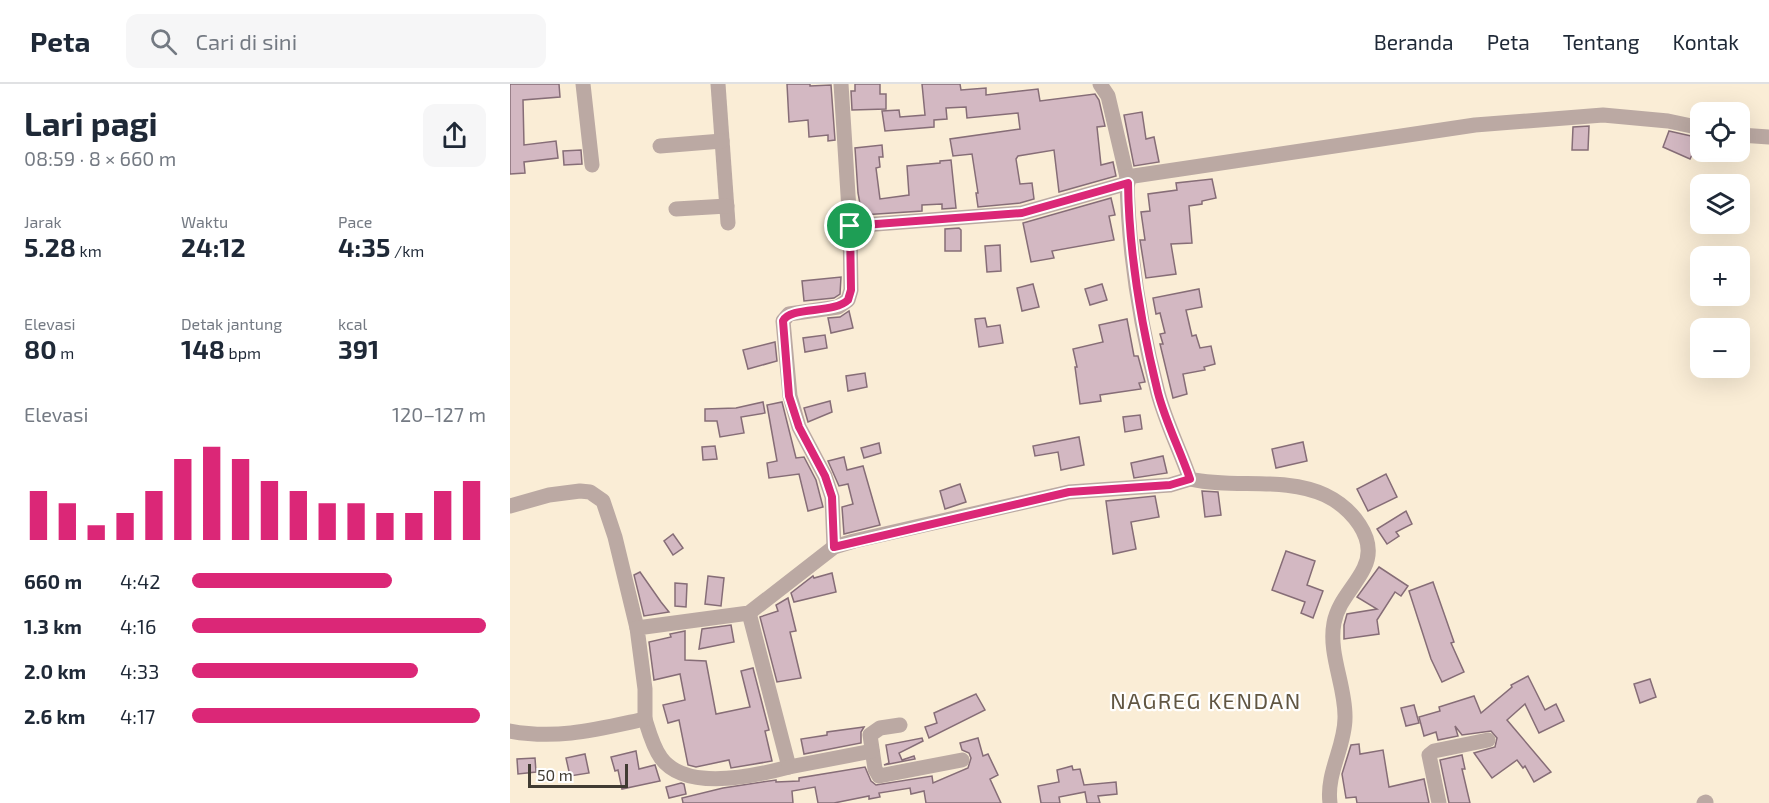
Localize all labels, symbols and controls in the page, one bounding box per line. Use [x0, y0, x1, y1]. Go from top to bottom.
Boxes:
search box [126, 14, 546, 68]
text: Peta [30, 24, 90, 58]
icon: search [147, 25, 180, 58]
text: Cari di sini [195, 28, 297, 54]
text: Beranda [1374, 29, 1454, 54]
text: Peta [1487, 29, 1530, 54]
text: Tentang [1563, 29, 1640, 54]
text: Kontak [1673, 29, 1739, 54]
map controls [1690, 102, 1750, 378]
button: locate [1690, 102, 1750, 162]
text: Lari pagi [24, 103, 158, 143]
button: share [423, 104, 486, 167]
text: 08:59 · 8 × 660 m [24, 146, 176, 170]
button: layers [1690, 174, 1750, 234]
pin [824, 200, 875, 251]
icon: arrive [833, 209, 866, 242]
text: Jarak [24, 212, 62, 231]
text: Waktu [181, 212, 228, 231]
text: Pace [338, 212, 372, 231]
text: 5.28 [24, 231, 76, 262]
text: 24:12 [181, 231, 246, 262]
text: 4:35 [338, 231, 390, 262]
text: km [76, 241, 102, 260]
text: /km [390, 241, 424, 260]
button: + [1690, 246, 1750, 306]
text: Elevasi [24, 314, 76, 333]
text: Detak jantung [181, 314, 282, 333]
text: kcal [338, 314, 367, 333]
button: − [1690, 318, 1750, 378]
text: 80 [24, 333, 57, 364]
text: 148 [181, 333, 225, 364]
text: 391 [338, 333, 379, 364]
text: m [57, 343, 74, 362]
text: bpm [225, 343, 261, 362]
text: Elevasi [24, 402, 88, 426]
text: 120–127 m [392, 402, 486, 426]
text: 660 m [24, 569, 82, 593]
text: 4:42 [120, 569, 161, 593]
text: 1.3 km [24, 614, 82, 638]
text: 4:16 [120, 614, 156, 638]
text: 2.0 km [24, 659, 86, 683]
text: 4:33 [120, 659, 159, 683]
district label: NAGREG KENDAN [1110, 687, 1302, 713]
text: 2.6 km [24, 704, 85, 728]
text: 4:17 [120, 704, 155, 728]
scale bar [528, 761, 628, 788]
text: 50 m [537, 765, 573, 784]

